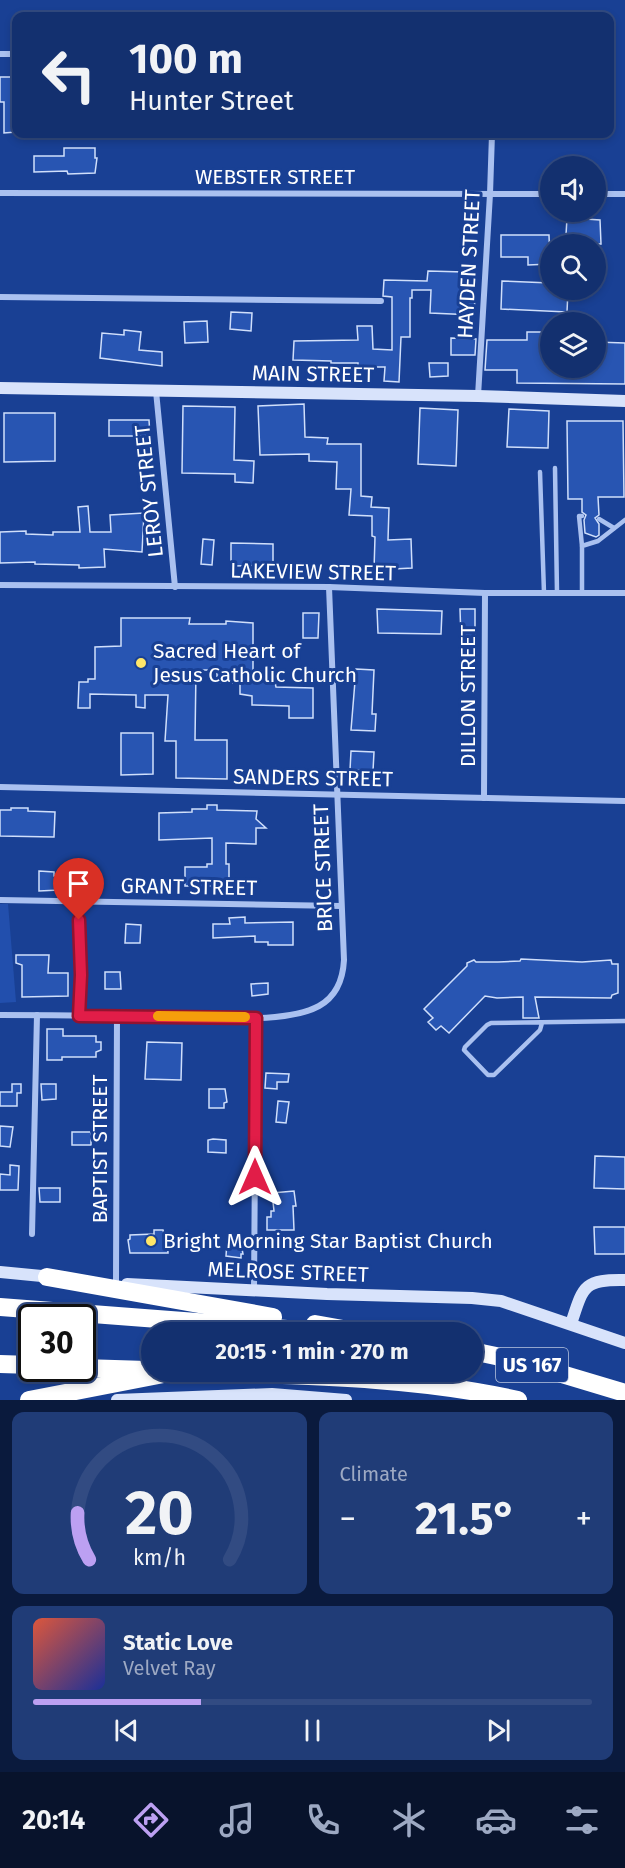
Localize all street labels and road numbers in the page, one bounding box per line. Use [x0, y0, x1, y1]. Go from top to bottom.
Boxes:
street label: WEBSTER STREET [195, 164, 355, 190]
street label: HAYDEN STREET [452, 189, 486, 339]
street label: MAIN STREET [252, 360, 375, 388]
street label: LEROY STREET [129, 423, 169, 559]
street label: LAKEVIEW STREET [230, 558, 396, 586]
street label: DILLON STREET [455, 625, 481, 767]
street label: SANDERS STREET [233, 764, 393, 792]
street label: BRICE STREET [308, 803, 338, 932]
street label: GRANT STREET [120, 873, 258, 901]
street label: BAPTIST STREET [87, 1075, 113, 1223]
street label: MELROSE STREET [207, 1256, 369, 1288]
road number: US 167 [496, 1348, 568, 1382]

